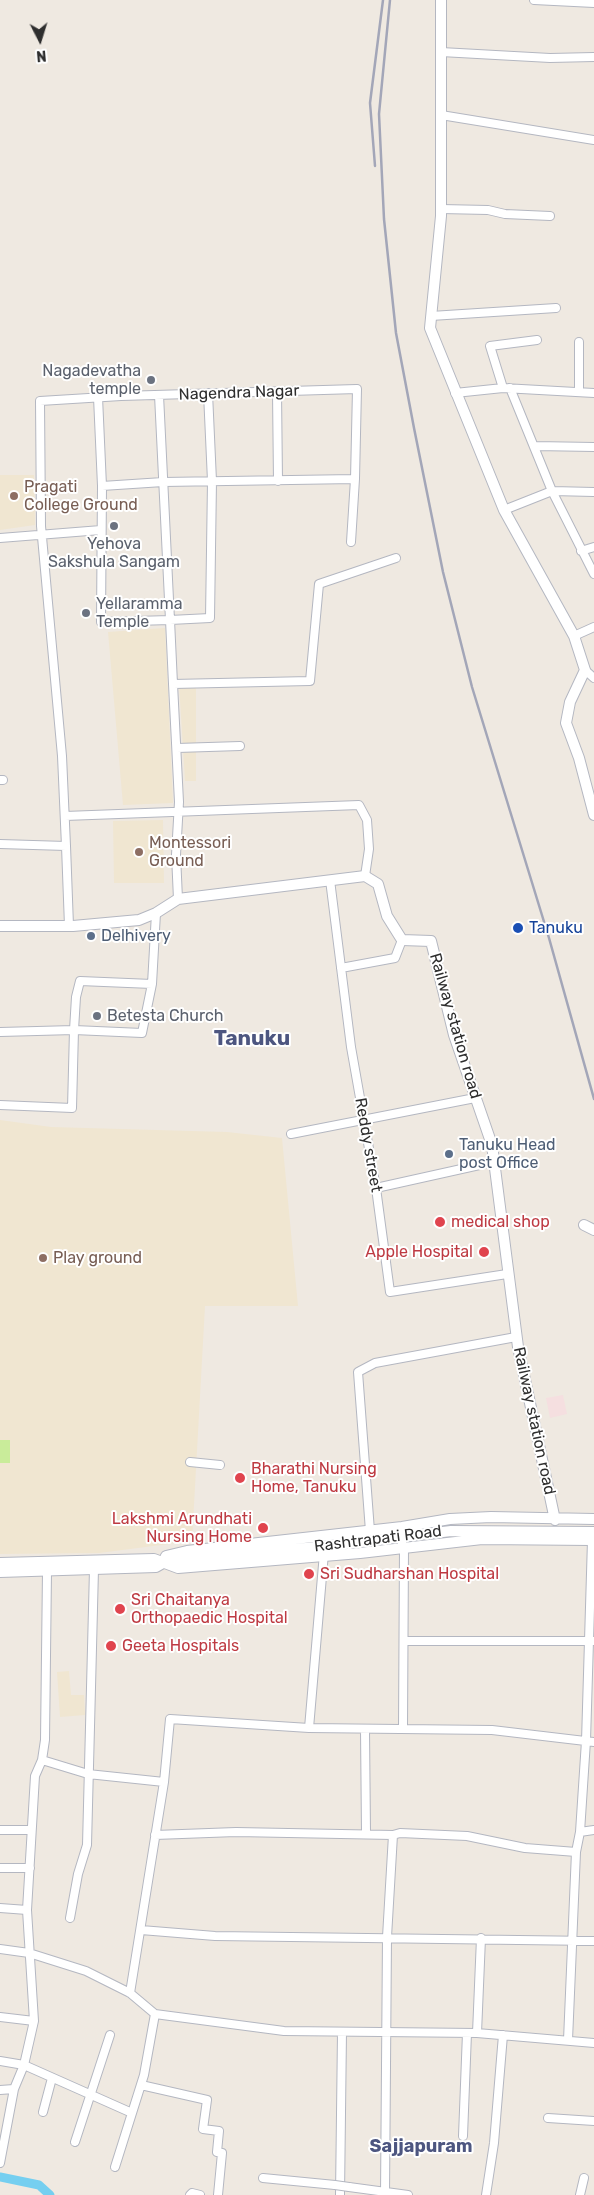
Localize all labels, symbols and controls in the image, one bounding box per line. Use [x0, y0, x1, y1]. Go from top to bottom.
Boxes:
north arrow [15, 15, 65, 65]
text: N [36, 47, 47, 64]
place label: Nagadevatha temple [42, 361, 141, 399]
marker: Nagadevatha temple [145, 374, 157, 386]
street label: Nagendra Nagar [178, 381, 300, 405]
place label: Pragati College Ground [24, 477, 138, 515]
marker: Pragati College Ground [8, 490, 20, 502]
marker: Yehova Sakshula Sangam [108, 520, 120, 532]
place label: Yehova Sakshula Sangam [48, 534, 180, 572]
place label: Yellaramma Temple [96, 594, 183, 632]
marker: Yellaramma Temple [80, 607, 92, 619]
place label: Montessori Ground [149, 833, 231, 871]
marker: Montessori Ground [133, 846, 145, 858]
place label: Tanuku [529, 918, 583, 938]
marker: Tanuku [511, 921, 525, 935]
place label: Delhivery [101, 926, 171, 946]
marker: Delhivery [85, 930, 97, 942]
street label: Railway station road [425, 951, 485, 1101]
place label: Betesta Church [107, 1006, 223, 1026]
marker: Betesta Church [91, 1010, 103, 1022]
district label: Tanuku [214, 1026, 290, 1052]
street label: Reddy street [350, 1096, 386, 1194]
place label: Tanuku Head post Office [459, 1135, 555, 1173]
marker: Tanuku Head post Office [443, 1148, 455, 1160]
place label: medical shop [451, 1212, 550, 1232]
marker: medical shop [433, 1215, 447, 1229]
place label: Apple Hospital [365, 1242, 473, 1262]
marker: Apple Hospital [477, 1245, 491, 1259]
place label: Play ground [53, 1248, 142, 1268]
marker: Play ground [37, 1252, 49, 1264]
street label: Railway station road [509, 1345, 559, 1497]
place label: Bharathi Nursing Home, Tanuku [251, 1459, 377, 1497]
marker: Bharathi Nursing Home, Tanuku [233, 1471, 247, 1485]
place label: Lakshmi Arundhati Nursing Home [112, 1509, 252, 1547]
marker: Lakshmi Arundhati Nursing Home [256, 1521, 270, 1535]
street label: Rashtrapati Road [313, 1522, 443, 1556]
place label: Sri Sudharshan Hospital [320, 1564, 499, 1584]
marker: Sri Sudharshan Hospital [302, 1567, 316, 1581]
place label: Sri Chaitanya Orthopaedic Hospital [131, 1590, 288, 1628]
marker: Sri Chaitanya Orthopaedic Hospital [113, 1602, 127, 1616]
place label: Geeta Hospitals [122, 1636, 239, 1656]
marker: Geeta Hospitals [104, 1639, 118, 1653]
district label: Sajjapuram [370, 2136, 472, 2158]

